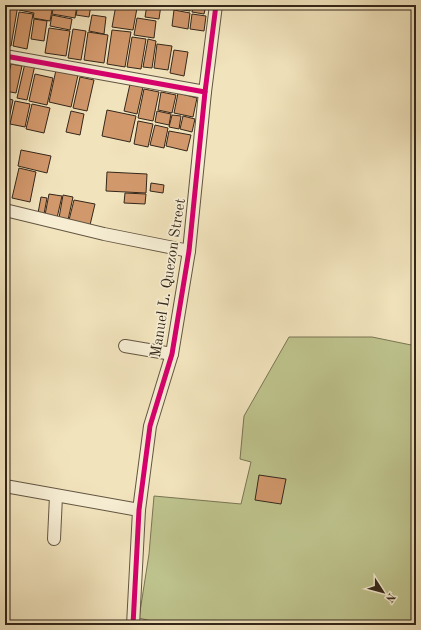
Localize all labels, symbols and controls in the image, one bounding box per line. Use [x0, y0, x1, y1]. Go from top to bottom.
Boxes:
street label: Manuel L. Quezon Street [149, 197, 189, 359]
north arrow [363, 572, 403, 612]
text: N [383, 590, 397, 604]

